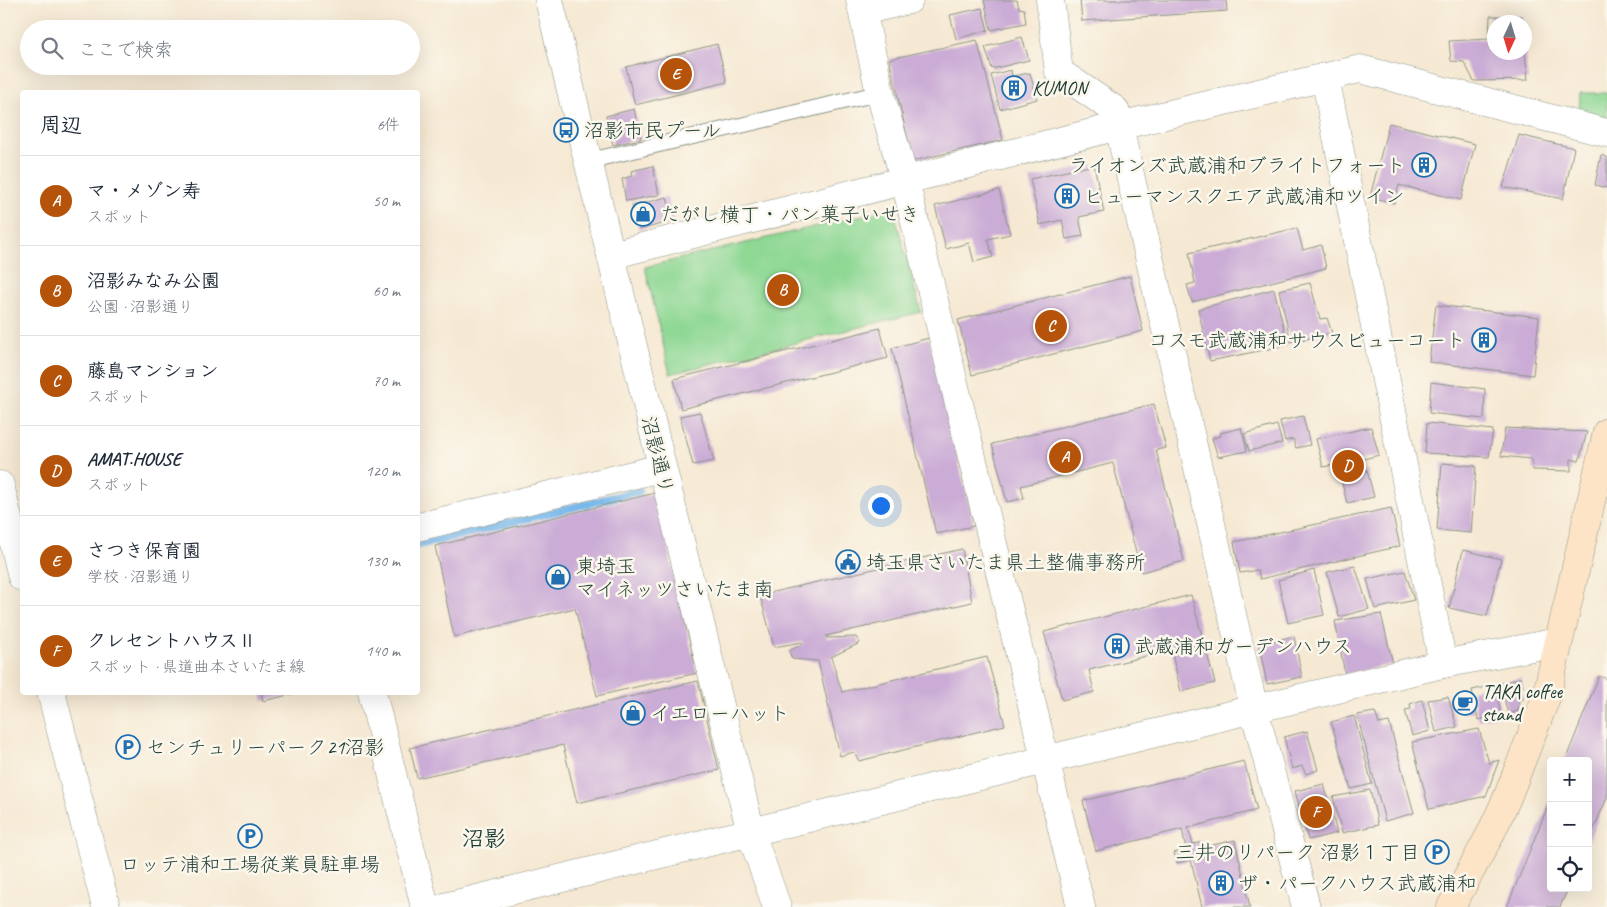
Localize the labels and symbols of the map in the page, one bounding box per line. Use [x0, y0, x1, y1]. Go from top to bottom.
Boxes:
north arrow [1487, 15, 1532, 60]
pin: E [660, 55, 692, 93]
building icon: KUMON [1001, 75, 1027, 101]
place label: KUMON [1032, 76, 1090, 101]
bus stop icon: 沼影市民プール [553, 117, 579, 143]
place label: 沼影市民プール [584, 118, 722, 143]
building icon: ライオンズ武蔵浦和ブライトフォート [1411, 152, 1437, 178]
place label: ライオンズ武蔵浦和ブライトフォート [1068, 153, 1406, 178]
building icon: ヒューマンスクエア武蔵浦和ツイン [1054, 183, 1080, 209]
place label: ヒューマンスクエア武蔵浦和ツイン [1084, 184, 1404, 209]
shop icon: だがし横丁・パン菓子いせき [630, 201, 656, 227]
place label: だがし横丁・パン菓子いせき [660, 202, 920, 227]
pin: B [767, 271, 799, 309]
pin: C [1035, 307, 1067, 345]
building icon: コスモ武蔵浦和サウスビューコート [1471, 327, 1497, 353]
place label: コスモ武蔵浦和サウスビューコート [1148, 328, 1466, 353]
street label: 沼影通り [636, 413, 679, 497]
pin: A [1049, 438, 1081, 476]
pin: D [1332, 447, 1364, 485]
your location [868, 493, 894, 519]
public building icon: 埼玉県さいたま県土整備事務所 [835, 549, 861, 575]
place label: 埼玉県さいたま県土整備事務所 [866, 550, 1145, 575]
place label: 東埼玉 マイネッツさいたま南 [576, 554, 774, 602]
shop icon: 東埼玉 マイネッツさいたま南 [545, 564, 571, 590]
building icon: 武蔵浦和ガーデンハウス [1104, 633, 1130, 659]
place label: 武蔵浦和ガーデンハウス [1134, 634, 1352, 659]
place label: TAKA coffee stand [1482, 679, 1563, 727]
cafe icon: TAKA coffee stand [1452, 690, 1478, 716]
shop icon: イエローハット [620, 700, 646, 726]
place label: イエローハット [650, 701, 790, 726]
parking icon: センチュリーパーク21沼影 [115, 734, 141, 760]
place label: センチュリーパーク21沼影 [146, 735, 384, 760]
pin: F [1300, 793, 1332, 831]
parking icon: ロッテ浦和工場従業員駐車場 [237, 823, 263, 849]
district label: 沼影 [462, 825, 506, 853]
parking icon: 三井のリパーク 沼影１丁目 [1424, 839, 1450, 865]
place label: 三井のリパーク 沼影１丁目 [1175, 840, 1420, 865]
place label: ロッテ浦和工場従業員駐車場 [120, 852, 380, 877]
building icon: ザ・パークハウス武蔵浦和 [1208, 870, 1234, 896]
place label: ザ・パークハウス武蔵浦和 [1238, 871, 1476, 896]

